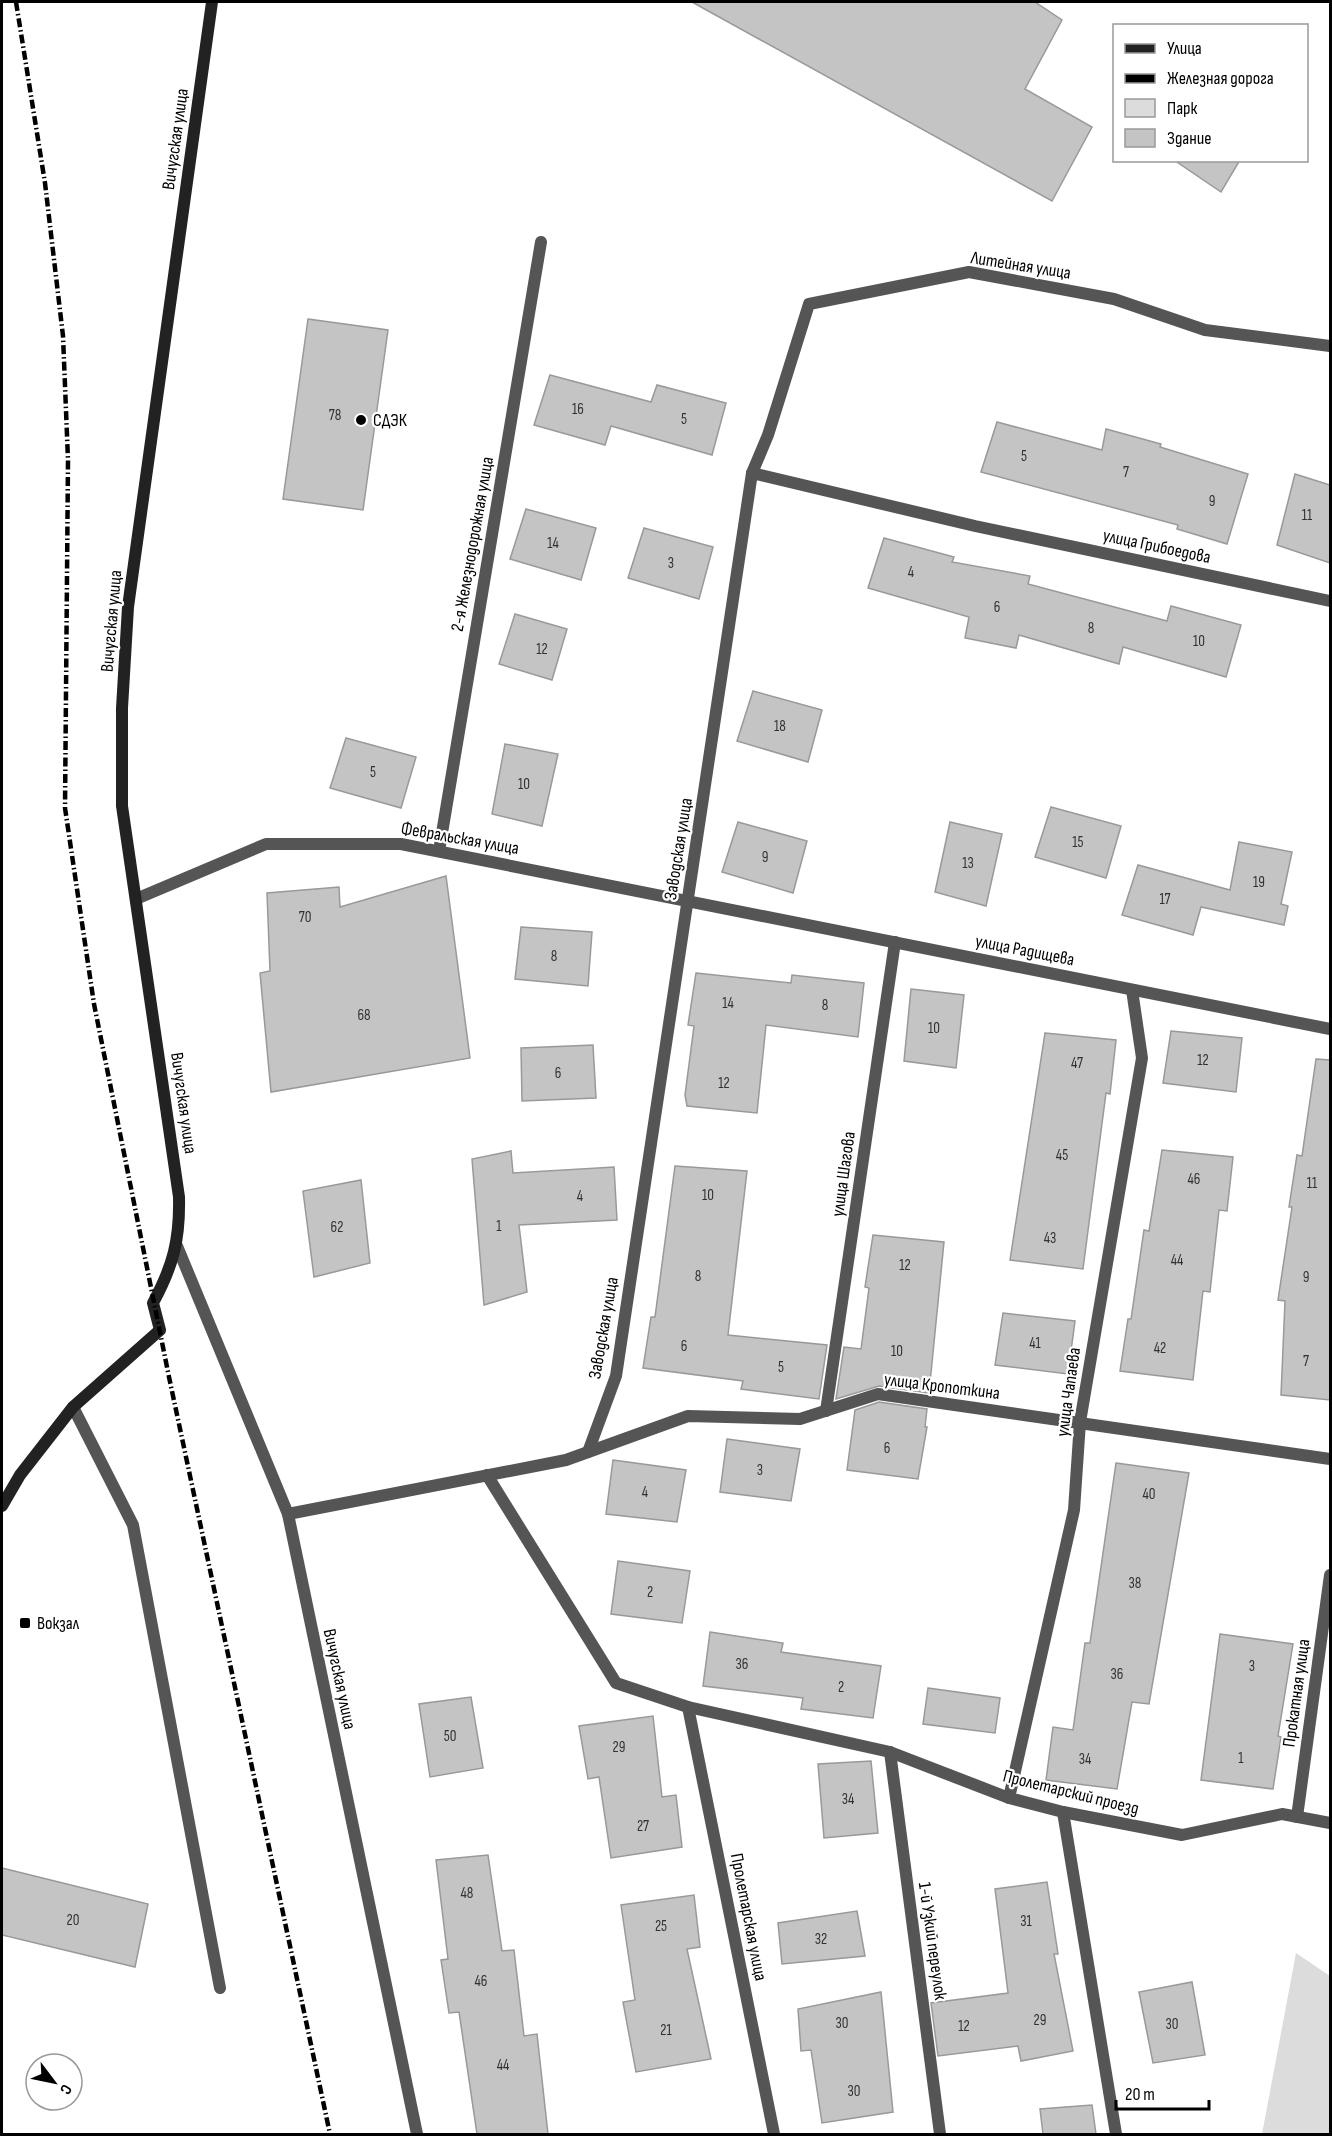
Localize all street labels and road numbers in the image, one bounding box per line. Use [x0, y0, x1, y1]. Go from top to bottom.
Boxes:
street label: Вичугская улица [158, 87, 193, 191]
street label: Литейная улица [968, 247, 1072, 284]
street label: 2-я Железнодорожная улица [447, 455, 498, 633]
street label: улица Грибоедова [1101, 525, 1213, 568]
street label: Вичугская улица [97, 569, 126, 673]
street label: Заводская улица [660, 796, 697, 902]
street label: Февральская улица [399, 818, 521, 859]
street label: улица Радищева [974, 931, 1076, 970]
street label: Вичугская улица [166, 1051, 201, 1155]
street label: улица Шагова [827, 1130, 860, 1218]
street label: Заводская улица [584, 1275, 623, 1381]
street label: улица Чапаева [1052, 1346, 1085, 1438]
street label: улица Кропоткина [883, 1369, 1001, 1404]
street label: Вичугская улица [319, 1627, 360, 1731]
street label: Прокатная улица [1279, 1638, 1314, 1748]
street label: Пролетарский проезд [1001, 1765, 1141, 1820]
street label: Пролетарская улица [726, 1852, 771, 1983]
street label: 1-й Узкий переулок [914, 1881, 951, 2001]

